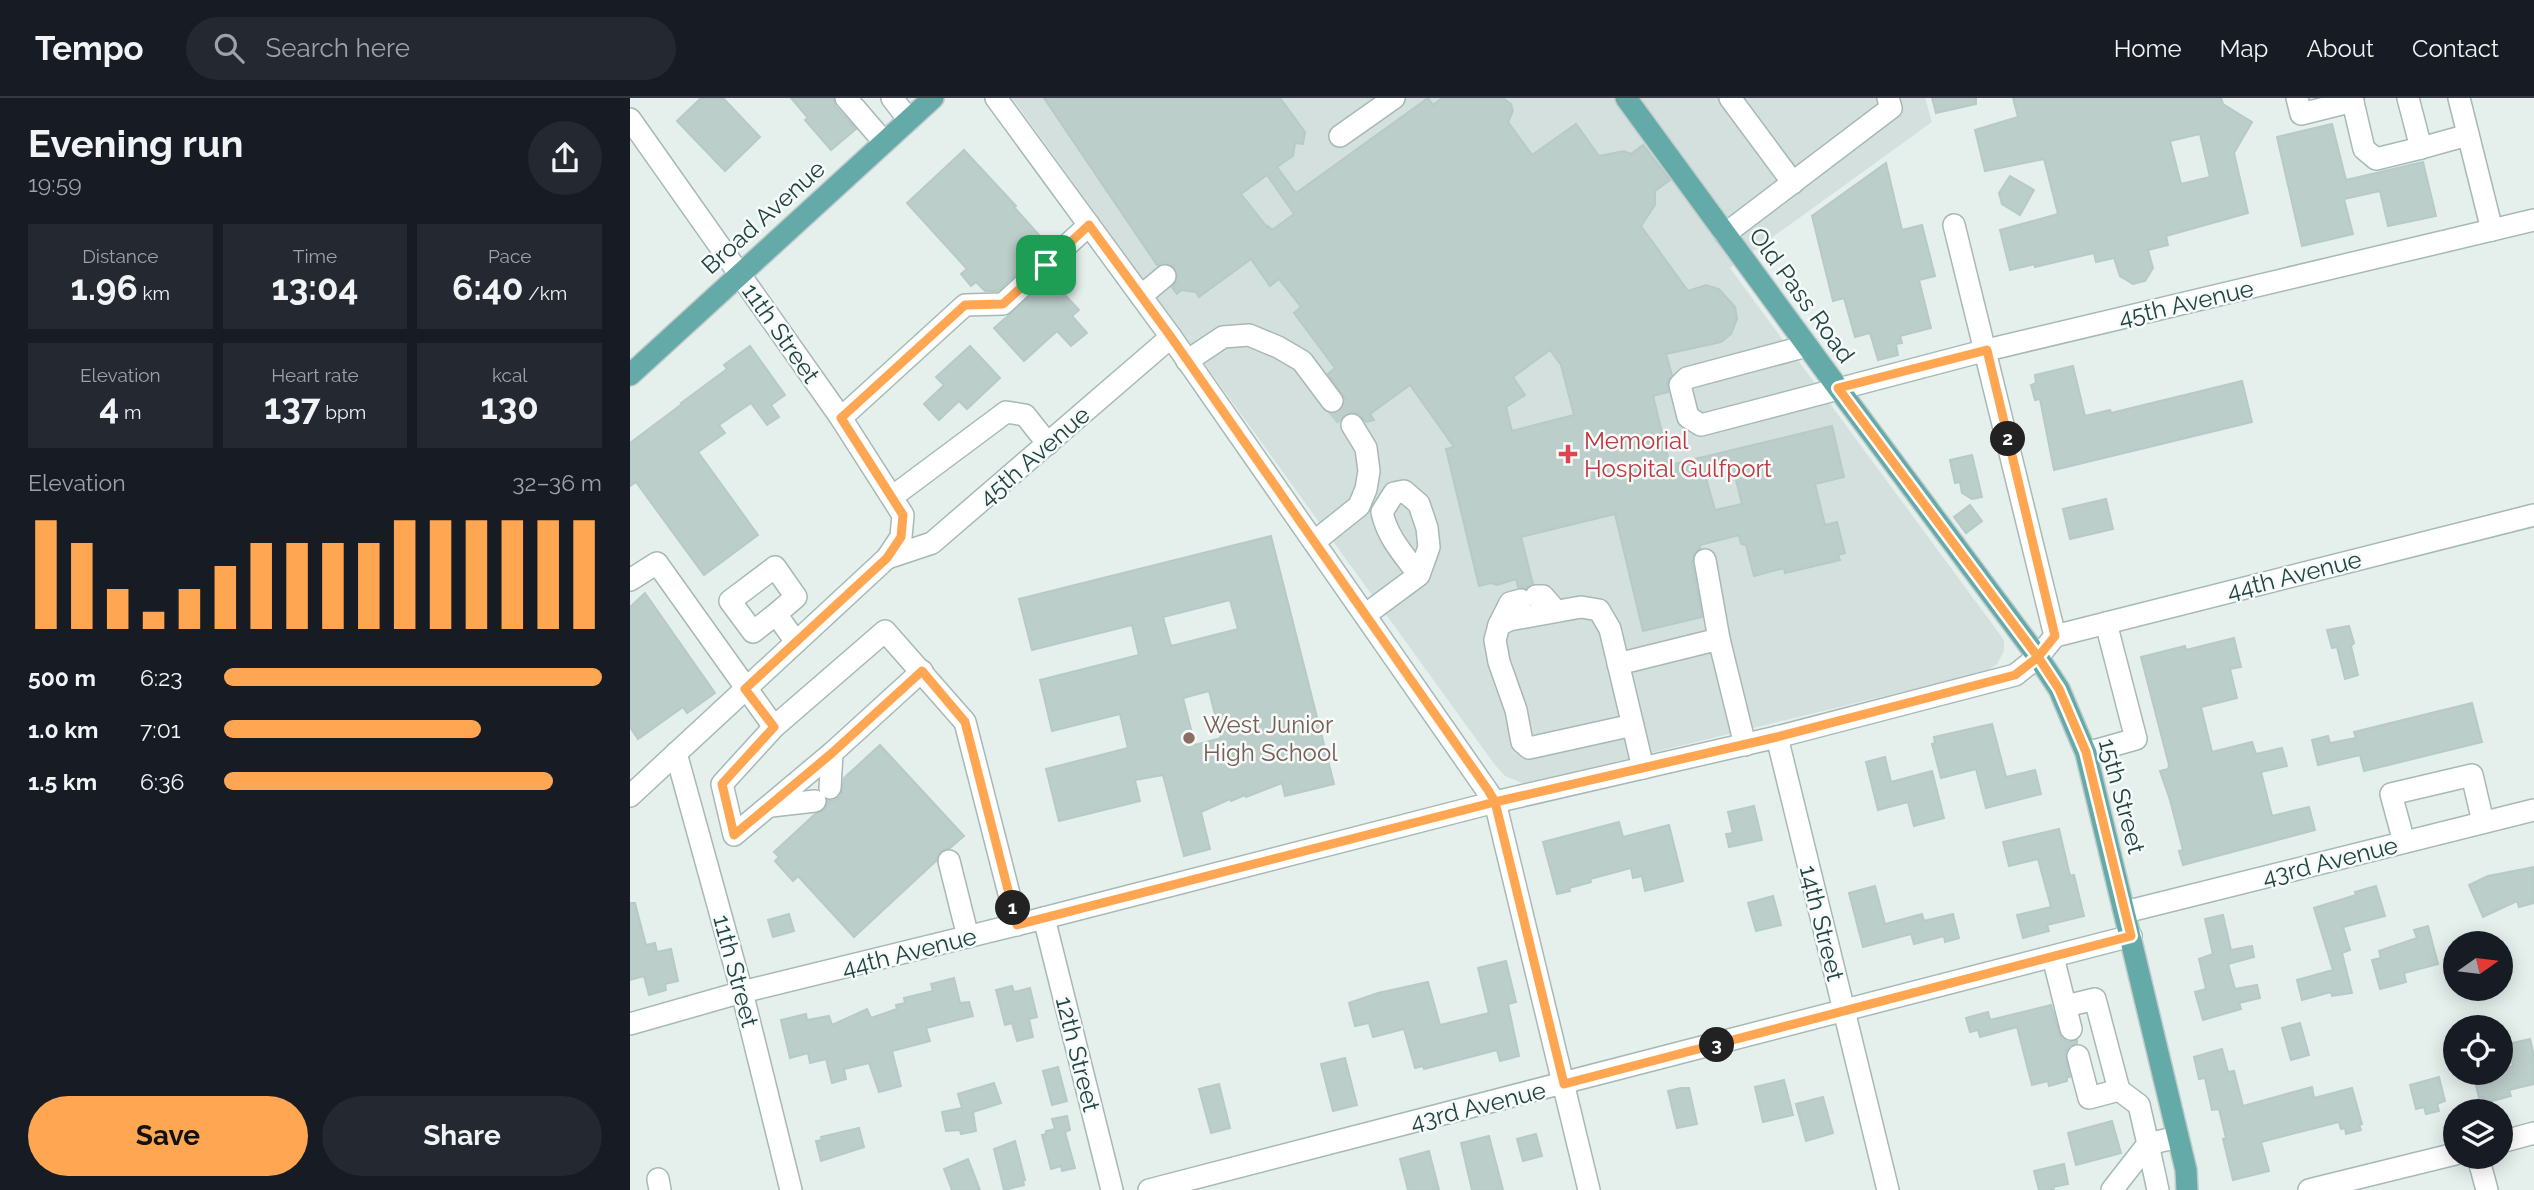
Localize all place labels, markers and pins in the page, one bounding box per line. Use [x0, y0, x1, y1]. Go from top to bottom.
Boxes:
pin [1016, 235, 1076, 295]
pin: 2 [1990, 422, 2026, 456]
place label: Memorial Hospital Gulfport [1584, 426, 1772, 483]
marker: Memorial Hospital Gulfport [1558, 444, 1578, 464]
place label: West Junior High School [1203, 710, 1338, 767]
marker: West Junior High School [1181, 730, 1197, 746]
pin: 1 [996, 890, 1030, 926]
pin: 3 [1700, 1028, 1734, 1062]

